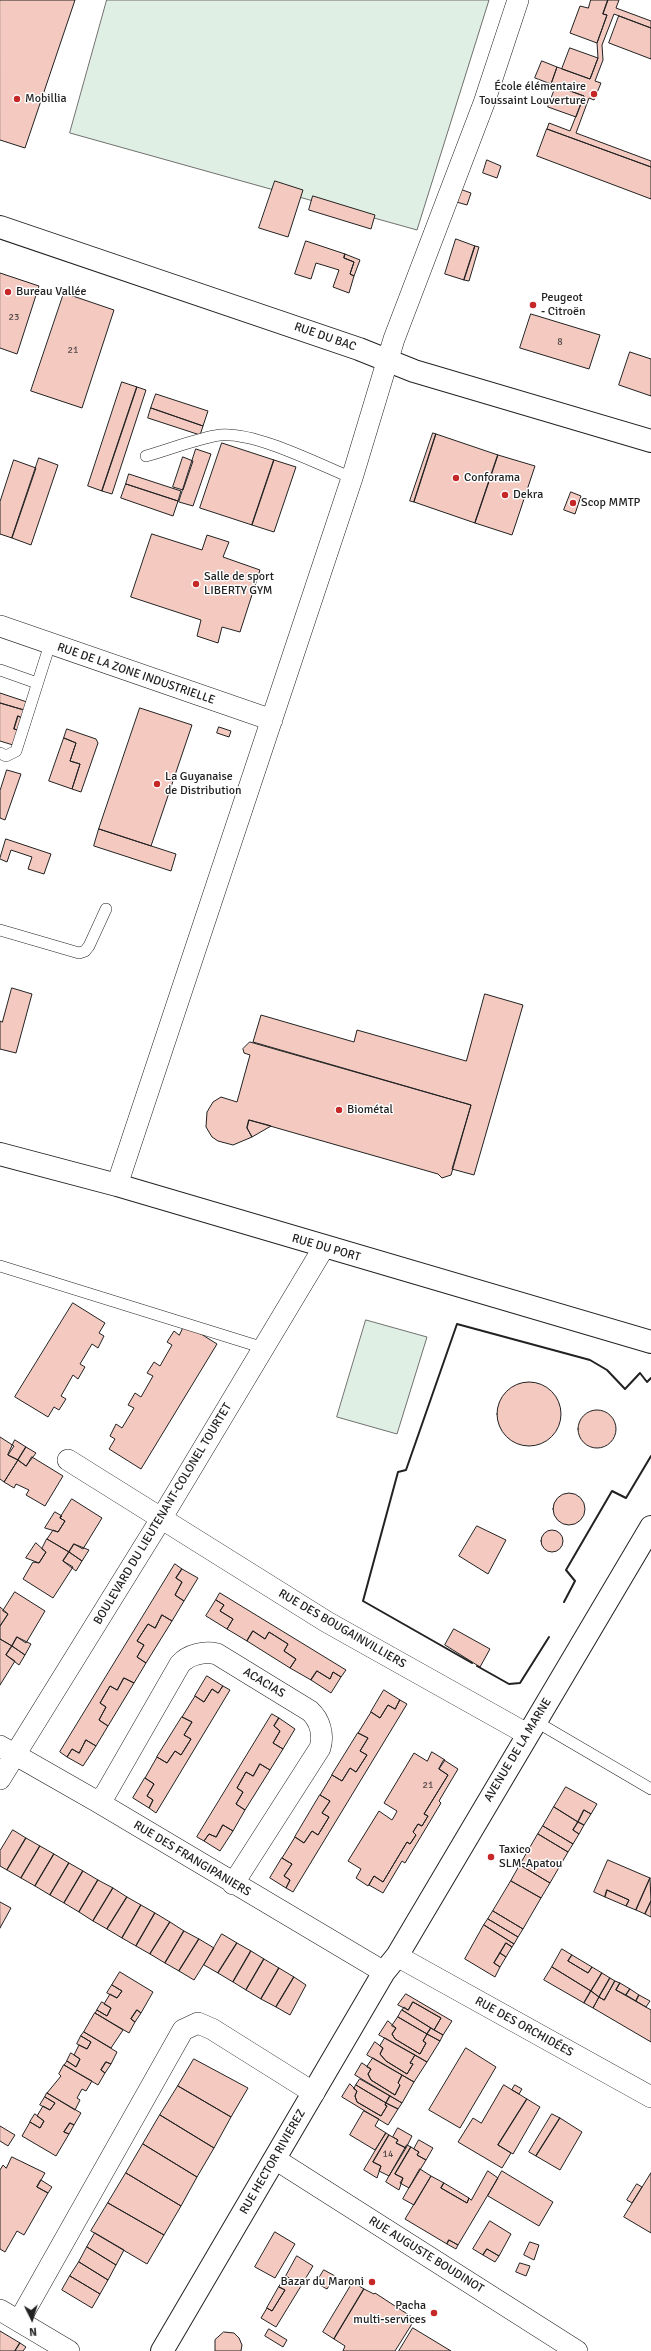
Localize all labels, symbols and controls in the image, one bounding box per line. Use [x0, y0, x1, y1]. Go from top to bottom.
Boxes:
place label: École élémentaire Toussaint Louverture [479, 80, 586, 108]
marker: École élémentaire Toussaint Louverture [589, 89, 599, 99]
place label: Mobillia [25, 92, 67, 106]
marker: Mobillia [12, 94, 22, 104]
place label: Bureau Vallée [16, 285, 87, 299]
marker: Bureau Vallée [3, 287, 13, 297]
place label: Peugeot - Citroën [541, 291, 585, 319]
marker: Peugeot - Citroën [528, 300, 538, 310]
house number: 23 [9, 311, 19, 323]
street label: RUE DU BAC [292, 320, 358, 354]
house number: 8 [557, 336, 563, 348]
house number: 21 [68, 344, 78, 356]
place label: Conforama [464, 471, 520, 485]
marker: Conforama [451, 473, 461, 483]
place label: Dekra [513, 488, 543, 502]
marker: Dekra [500, 490, 510, 500]
place label: Scop MMTP [581, 496, 640, 510]
marker: Scop MMTP [568, 498, 578, 508]
place label: Salle de sport LIBERTY GYM [204, 570, 274, 598]
marker: Salle de sport LIBERTY GYM [191, 579, 201, 589]
street label: RUE DE LA ZONE INDUSTRIELLE [55, 640, 217, 708]
place label: La Guyanaise de Distribution [165, 770, 242, 798]
marker: La Guyanaise de Distribution [152, 779, 162, 789]
place label: Biométal [347, 1103, 393, 1117]
marker: Biométal [334, 1105, 344, 1115]
street label: RUE DU PORT [290, 1231, 362, 1265]
street label: BOULEVARD DU LIEUTENANT-COLONEL TOURTET [91, 1401, 235, 1627]
street label: RUE DES BOUGAINVILLIERS [276, 1587, 408, 1671]
street label: ACACIAS [240, 1665, 288, 1701]
street label: AVENUE DE LA MARNE [481, 1695, 555, 1805]
house number: 21 [423, 1779, 433, 1791]
street label: RUE DES FRANGIPANIERS [131, 1818, 253, 1900]
place label: Taxico SLM-Apatou [499, 1843, 562, 1871]
marker: Taxico SLM-Apatou [486, 1852, 496, 1862]
street label: RUE DES ORCHIDÉES [472, 1994, 576, 2060]
street label: RUE HECTOR RIVIEREZ [237, 2107, 309, 2217]
house number: 14 [383, 2148, 393, 2160]
street label: RUE AUGUSTE BOUDINOT [366, 2214, 486, 2296]
place label: Bazar du Maroni [281, 2275, 364, 2289]
marker: Bazar du Maroni [367, 2277, 377, 2287]
north arrow [12, 2299, 52, 2339]
place label: Pacha multi-services [353, 2299, 426, 2327]
marker: Pacha multi-services [429, 2308, 439, 2318]
text: N [29, 2325, 37, 2338]

